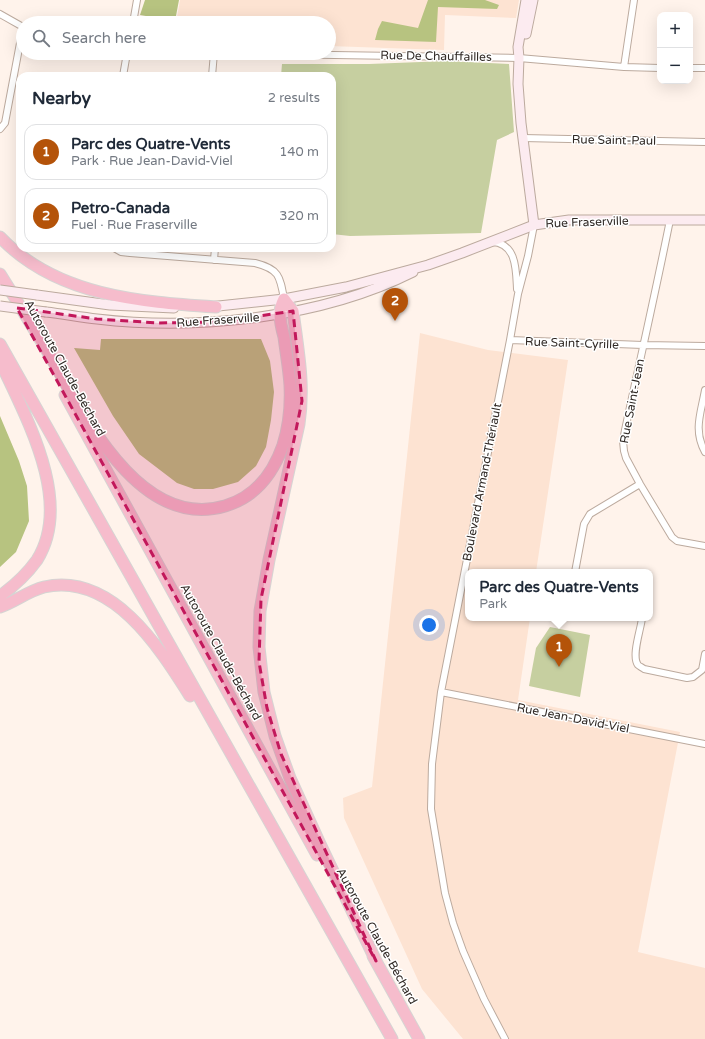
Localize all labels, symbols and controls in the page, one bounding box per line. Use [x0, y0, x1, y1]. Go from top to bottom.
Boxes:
map controls [657, 12, 693, 84]
button: + [657, 12, 693, 48]
search box [16, 16, 336, 60]
icon: search [30, 27, 52, 49]
text: Search here [62, 29, 146, 47]
street label: Rue De Chauffailles [380, 48, 492, 64]
button: − [657, 48, 693, 84]
text: Nearby [32, 88, 91, 109]
text: 2 results [268, 90, 320, 106]
street label: Rue Saint-Paul [572, 132, 656, 148]
text: Parc des Quatre-Vents [71, 135, 230, 153]
text: 1 [42, 144, 50, 160]
text: 140 m [279, 144, 319, 160]
text: Park · Rue Jean-David-Viel [71, 153, 233, 169]
text: Petro-Canada [71, 199, 170, 217]
text: 2 [42, 208, 50, 224]
text: 320 m [279, 208, 319, 224]
street label: Rue Fraserville [545, 214, 629, 230]
text: Fuel · Rue Fraserville [71, 217, 197, 233]
pin: 2 [382, 288, 408, 321]
street label: Autoroute Claude-Béchard [22, 298, 108, 438]
street label: Rue Fraserville [176, 310, 260, 330]
street label: Rue Saint-Cyrille [525, 334, 619, 352]
street label: Rue Saint-Jean [617, 357, 647, 445]
street label: Boulevard Armand-Thériault [460, 401, 504, 562]
popup [465, 569, 653, 621]
text: Parc des Quatre-Vents [479, 578, 639, 596]
street label: Autoroute Claude-Béchard [178, 582, 264, 722]
text: Park [479, 596, 507, 612]
your location [419, 615, 439, 635]
pin: 1 [546, 634, 572, 667]
street label: Rue Jean-David-Viel [516, 700, 630, 736]
street label: Autoroute Claude-Béchard [334, 866, 420, 1006]

